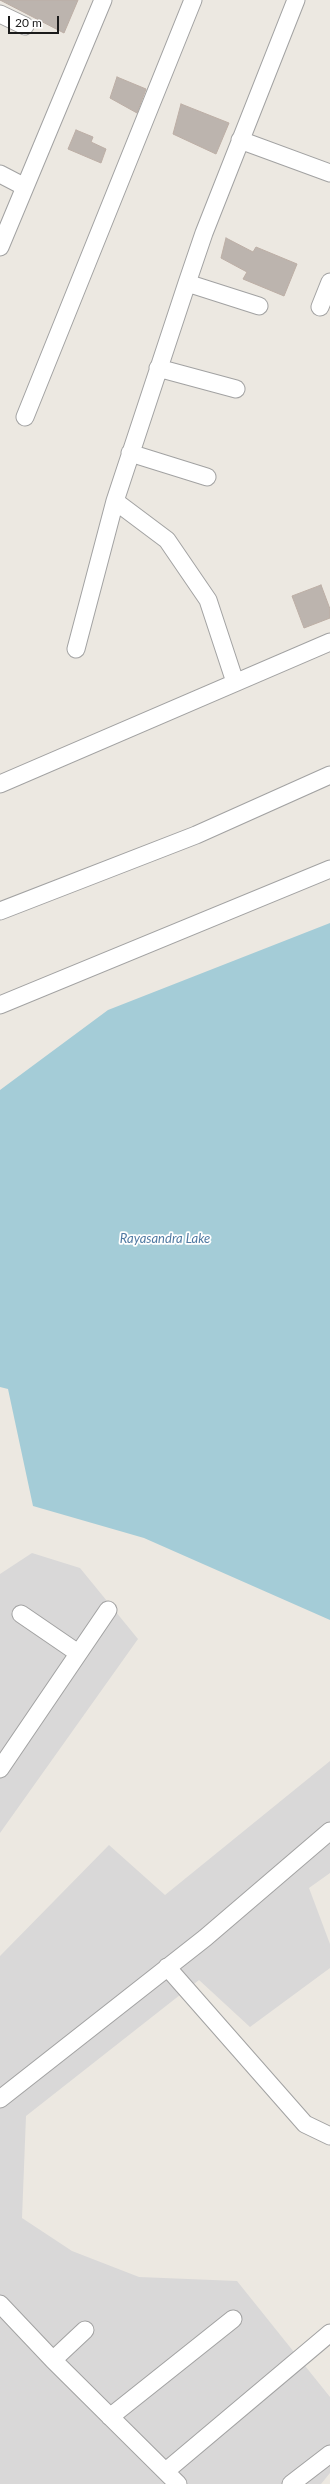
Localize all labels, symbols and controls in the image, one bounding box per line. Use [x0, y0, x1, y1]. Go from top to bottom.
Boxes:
scale bar [10, 8, 61, 34]
text: 20 m [15, 15, 42, 30]
water label: Rayasandra Lake [120, 1231, 210, 1247]

